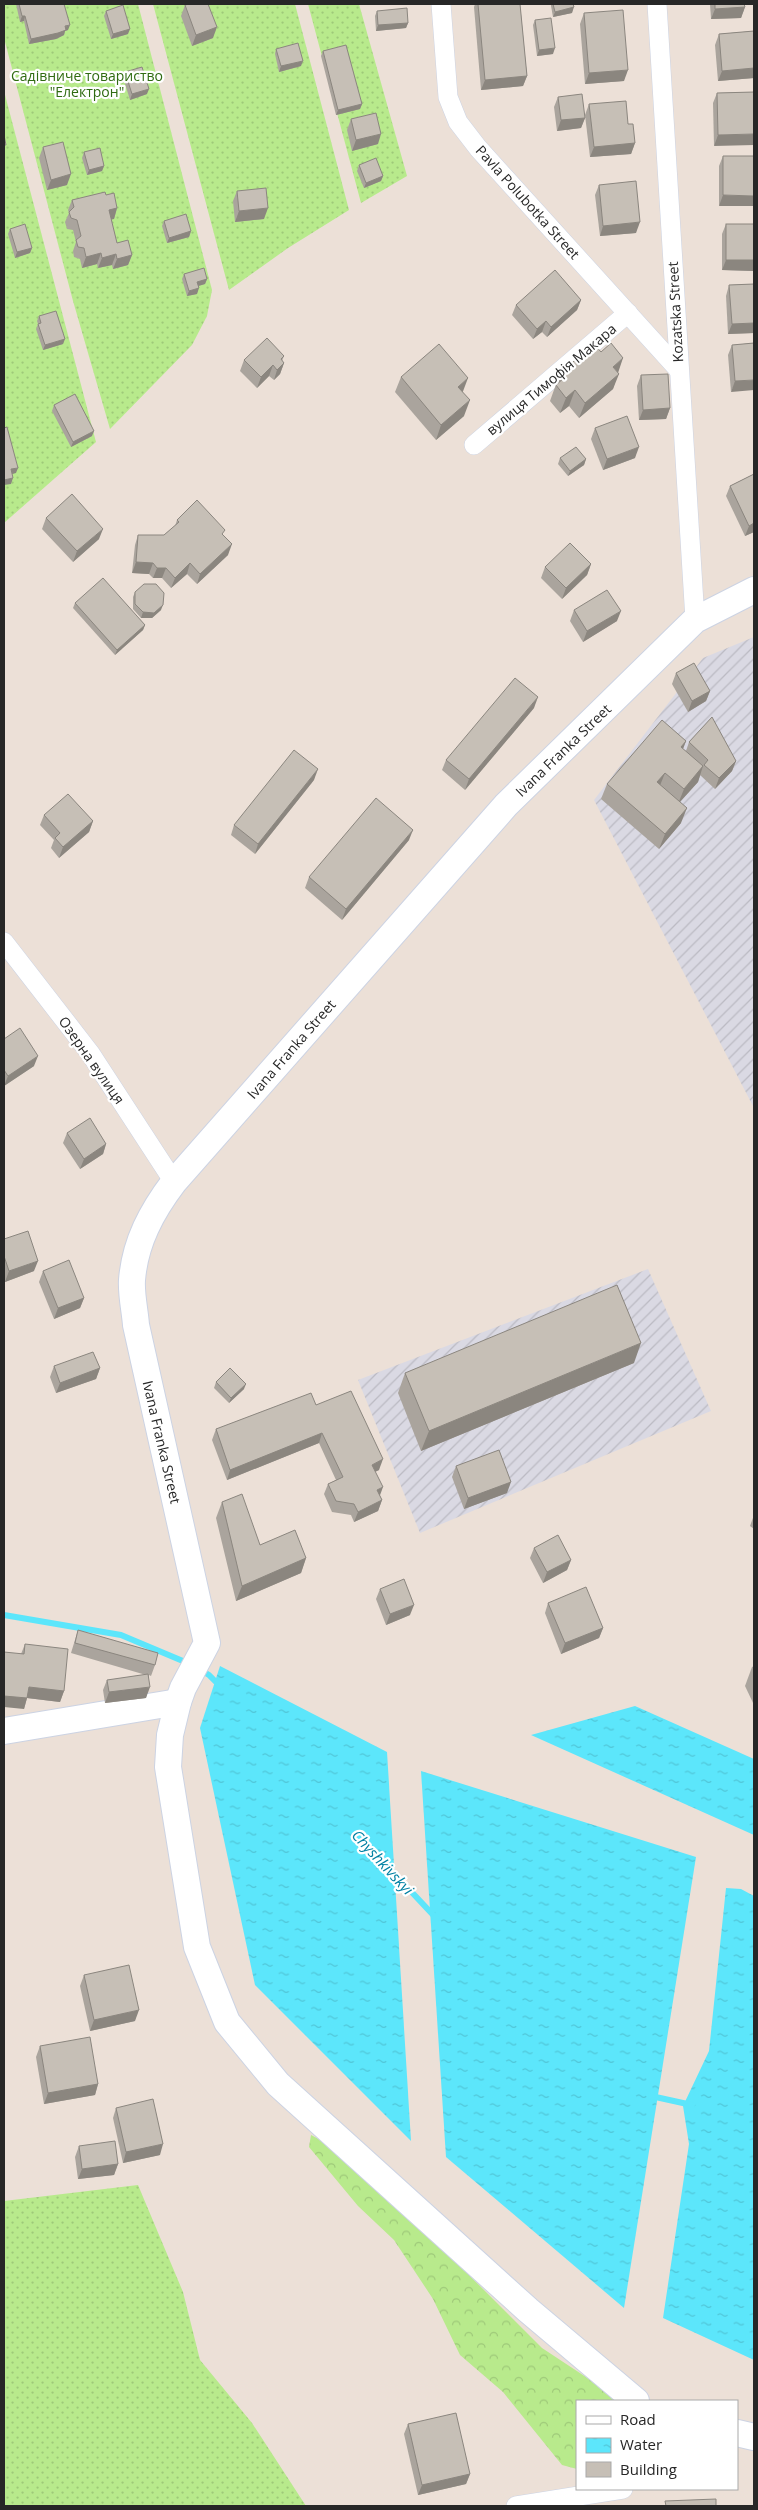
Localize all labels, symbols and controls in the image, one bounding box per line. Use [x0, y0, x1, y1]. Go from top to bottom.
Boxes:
park label: Садівниче товариство "Електрон" [11, 66, 163, 101]
street label: Pavla Polubotka Street [472, 141, 584, 263]
street label: Kozatska Street [663, 261, 687, 363]
street label: вулиця Тимофія Макара [482, 319, 620, 439]
street label: Ivana Franka Street [511, 699, 615, 801]
street label: Ivana Franka Street [243, 995, 339, 1103]
street label: Озерна вулиця [55, 1012, 129, 1108]
street label: Ivana Franka Street [139, 1379, 185, 1505]
water label: Chyshkivskyi [348, 1825, 418, 1899]
legend [576, 2400, 738, 2490]
text: Road [620, 2409, 656, 2429]
text: Water [620, 2434, 662, 2454]
text: Building [620, 2459, 677, 2479]

